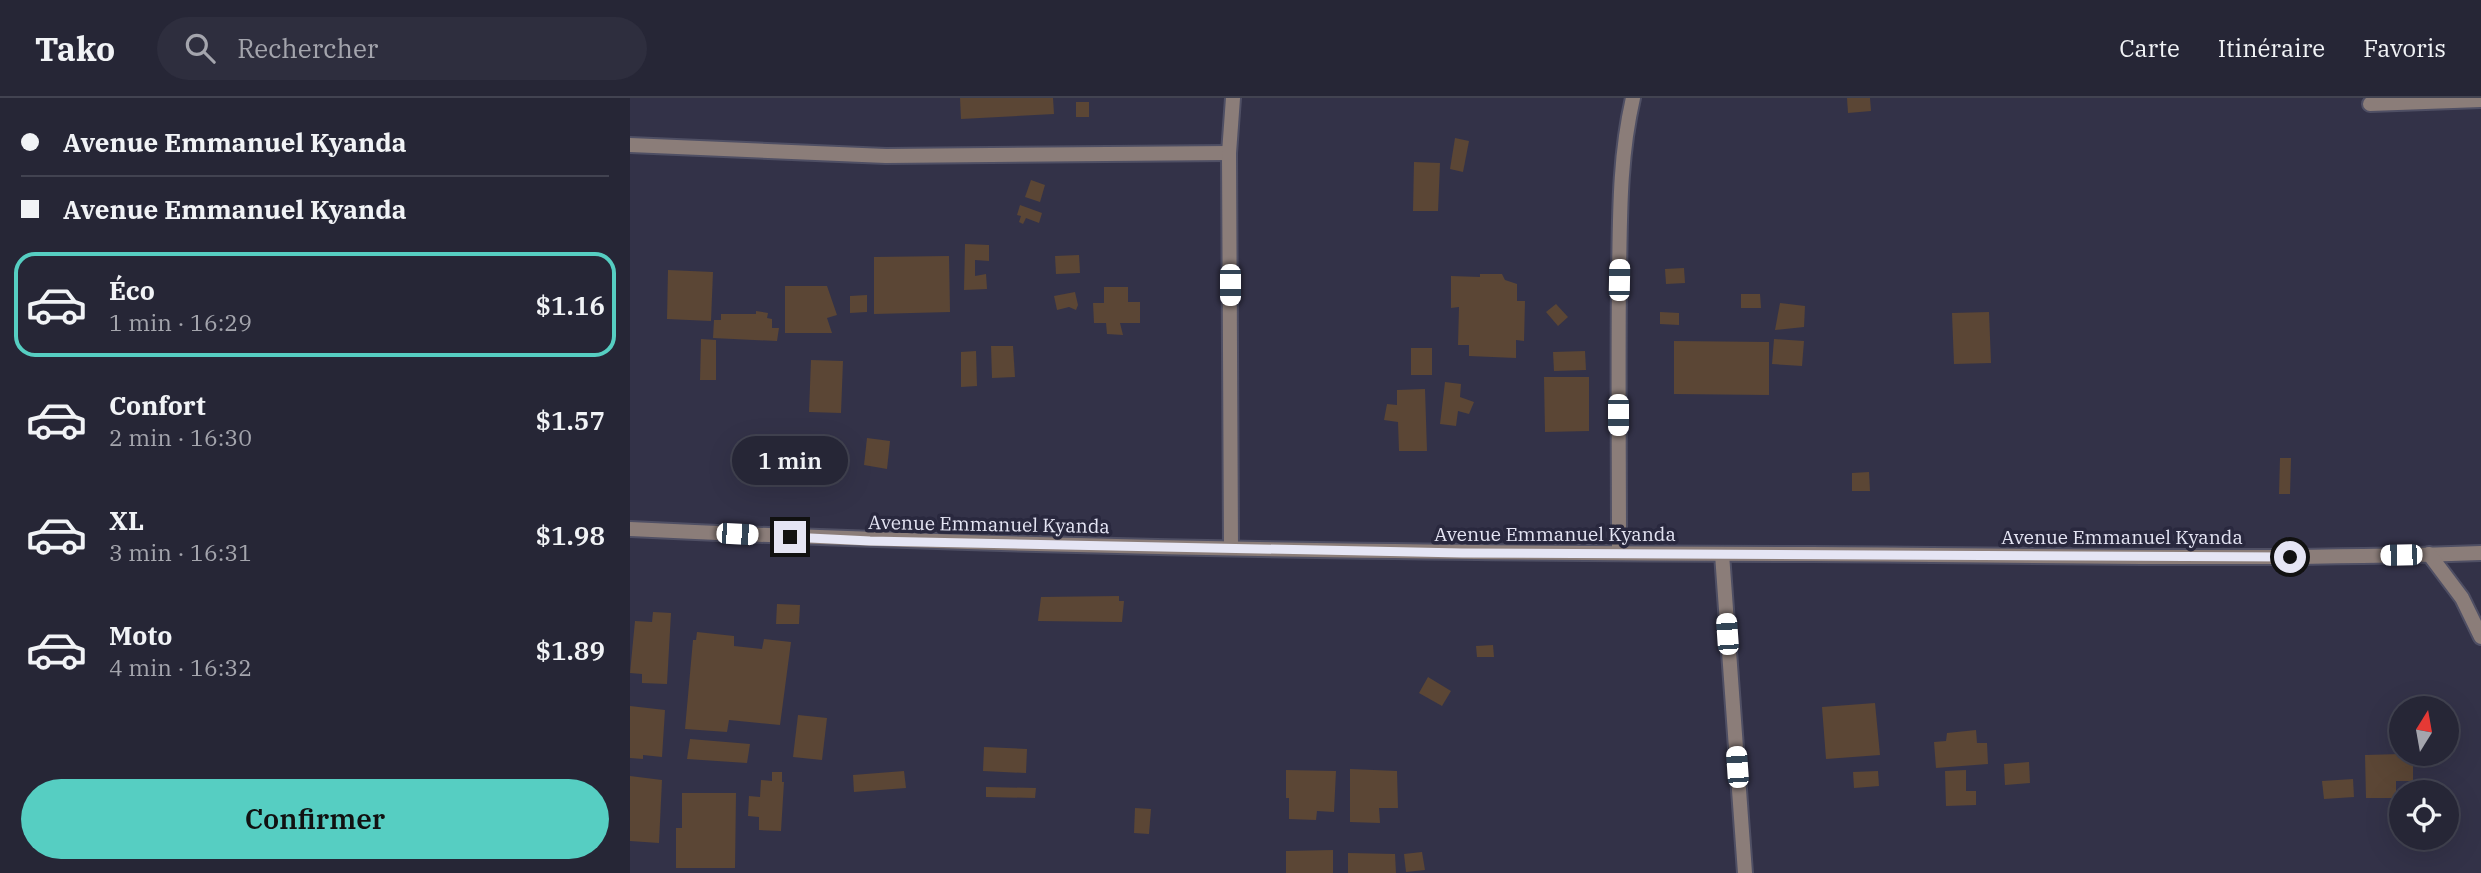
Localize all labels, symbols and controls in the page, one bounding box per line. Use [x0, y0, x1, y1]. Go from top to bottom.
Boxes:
search box [157, 17, 647, 80]
text: Tako [35, 27, 115, 70]
icon: search [181, 29, 219, 67]
text: Rechercher [237, 31, 378, 65]
text: Carte [2119, 32, 2180, 64]
text: Itinéraire [2218, 32, 2325, 64]
text: Favoris [2363, 32, 2446, 64]
text: Avenue Emmanuel Kyanda [63, 125, 407, 159]
text: Avenue Emmanuel Kyanda [63, 192, 407, 226]
car [1609, 259, 1630, 301]
car [1220, 264, 1241, 306]
icon: car [25, 273, 88, 336]
text: Éco [109, 273, 155, 307]
text: $1.16 [536, 288, 605, 322]
text: 1 min · 16:29 [109, 307, 252, 337]
icon: car [25, 388, 88, 451]
text: Confort [109, 388, 206, 422]
car [1608, 394, 1629, 436]
text: $1.57 [536, 403, 605, 437]
text: 2 min · 16:30 [109, 422, 252, 452]
callout: 1 min [732, 436, 848, 484]
text: 1 min [758, 445, 822, 475]
icon: car [25, 503, 88, 566]
text: XL [109, 503, 144, 537]
street label: Avenue Emmanuel Kyanda [868, 510, 1110, 538]
text: $1.98 [536, 518, 605, 552]
route end [774, 521, 806, 553]
car [716, 522, 759, 546]
street label: Avenue Emmanuel Kyanda [1434, 522, 1676, 546]
street label: Avenue Emmanuel Kyanda [2001, 525, 2243, 549]
text: 3 min · 16:31 [109, 537, 252, 567]
route start [2274, 541, 2306, 573]
car [2380, 544, 2423, 566]
car [1716, 612, 1739, 656]
icon: car [25, 618, 88, 681]
text: Moto [109, 618, 172, 652]
text: $1.89 [536, 633, 605, 667]
text: 4 min · 16:32 [109, 652, 252, 682]
north arrow [2389, 696, 2459, 766]
map controls [2389, 696, 2459, 850]
car [1726, 745, 1749, 789]
button: Confirmer [21, 779, 609, 859]
button: locate [2389, 780, 2459, 850]

